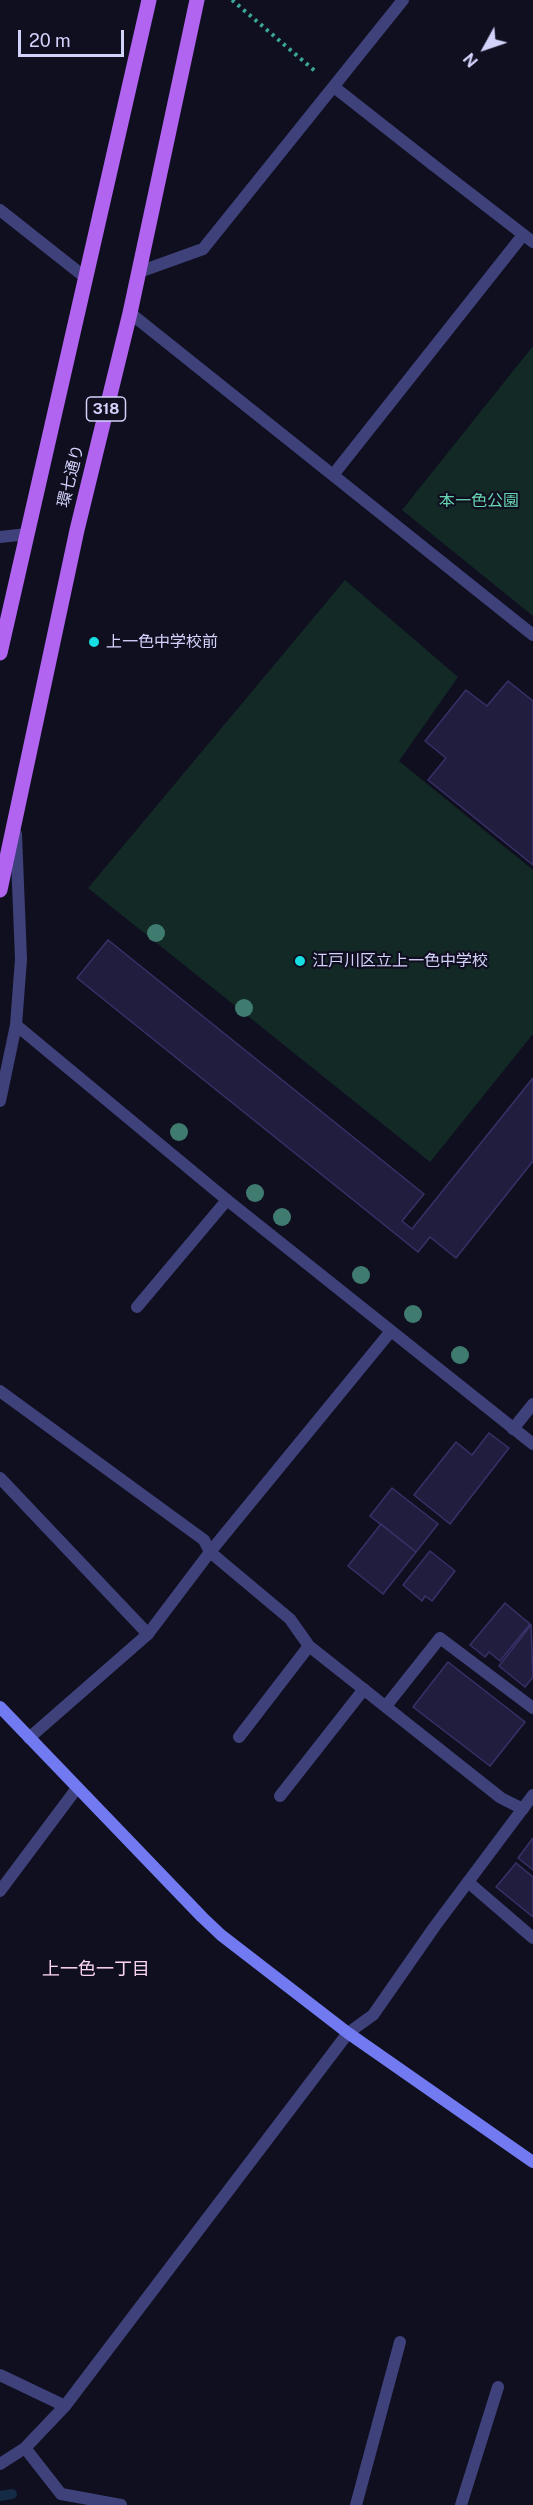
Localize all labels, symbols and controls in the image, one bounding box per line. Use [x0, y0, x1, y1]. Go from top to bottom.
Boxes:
scale bar [21, 18, 128, 56]
north arrow [455, 18, 515, 78]
text: 20 m [29, 30, 71, 51]
text: N [460, 49, 482, 71]
road number: 318 [86, 397, 126, 421]
street label: 環七通り [54, 443, 88, 509]
park label: 本一色公園 [439, 491, 519, 511]
place label: 上一色中学校前 [106, 632, 218, 652]
marker: 上一色中学校前 [87, 635, 101, 649]
place label: 江戸川区立上一色中学校 [312, 951, 488, 971]
marker: 江戸川区立上一色中学校 [293, 954, 307, 968]
district label: 上一色一丁目 [42, 1958, 150, 1980]

